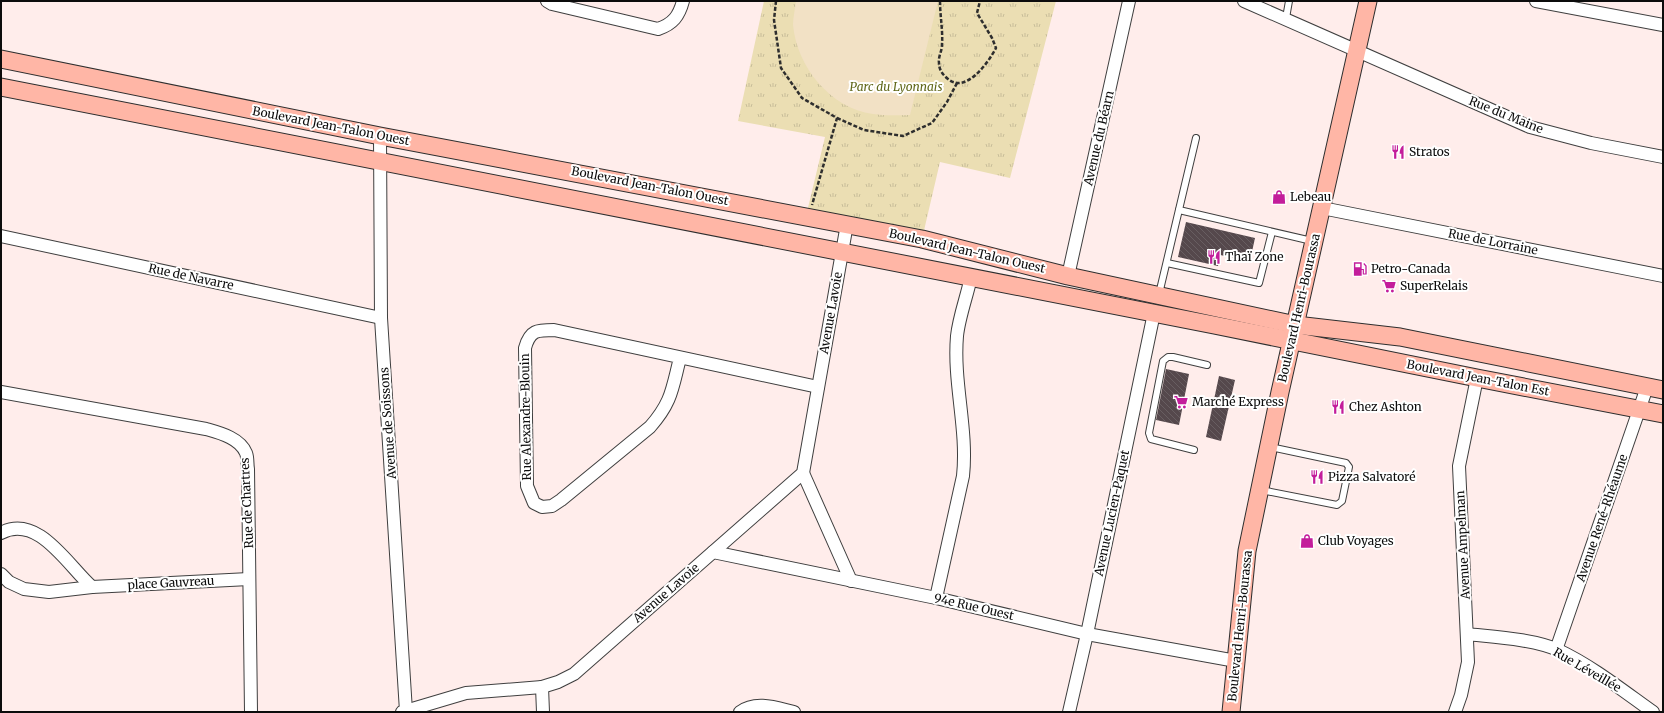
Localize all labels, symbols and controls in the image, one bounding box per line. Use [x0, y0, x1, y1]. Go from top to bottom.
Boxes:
park label: Parc du Lyonnais [850, 79, 942, 94]
street label: Avenue du Béarn [1080, 89, 1117, 188]
street label: Rue du Maine [1467, 93, 1546, 136]
street label: Boulevard Jean-Talon Ouest [251, 103, 411, 148]
restaurant icon: Stratos [1390, 144, 1406, 160]
place label: Stratos [1409, 144, 1450, 159]
street label: Boulevard Jean-Talon Ouest [570, 163, 730, 208]
shop icon: Lebeau [1271, 189, 1287, 205]
place label: Lebeau [1290, 189, 1332, 204]
street label: Boulevard Jean-Talon Ouest [888, 225, 1047, 276]
street label: Rue de Lorraine [1447, 225, 1539, 258]
street label: Boulevard Henri-Bourassa [1274, 231, 1323, 384]
restaurant icon: Thaï Zone [1206, 249, 1222, 265]
place label: Thaï Zone [1225, 249, 1284, 264]
street label: Rue de Navarre [147, 260, 235, 293]
fuel station icon: Petro-Canada [1352, 261, 1368, 277]
place label: Petro-Canada [1371, 261, 1451, 276]
street label: Avenue Lavoie [816, 271, 845, 356]
supermarket icon: SuperRelais [1381, 278, 1397, 294]
place label: SuperRelais [1400, 278, 1468, 293]
street label: Rue Alexandre-Blouin [517, 353, 534, 481]
street label: Boulevard Jean-Talon Est [1405, 356, 1551, 399]
street label: Avenue de Soissons [376, 366, 399, 480]
supermarket icon: Marché Express [1173, 394, 1189, 410]
place label: Marché Express [1192, 394, 1284, 409]
restaurant icon: Chez Ashton [1330, 399, 1346, 415]
place label: Chez Ashton [1349, 399, 1422, 414]
street label: Avenue Lucien-Paquet [1091, 448, 1132, 578]
street label: Avenue René-Rhéaume [1572, 452, 1630, 584]
street label: Rue de Chartres [237, 457, 256, 549]
restaurant icon: Pizza Salvatoré [1309, 469, 1325, 485]
place label: Pizza Salvatoré [1328, 469, 1415, 484]
street label: Avenue Ampelman [1452, 490, 1473, 601]
shop icon: Club Voyages [1299, 533, 1315, 549]
place label: Club Voyages [1318, 533, 1394, 548]
street label: Boulevard Henri-Bourassa [1224, 549, 1255, 702]
street label: Avenue Lavoie [629, 560, 702, 626]
street label: place Gauvreau [127, 573, 215, 592]
street label: 94e Rue Ouest [933, 590, 1016, 623]
street label: Rue Léveillée [1551, 644, 1624, 695]

